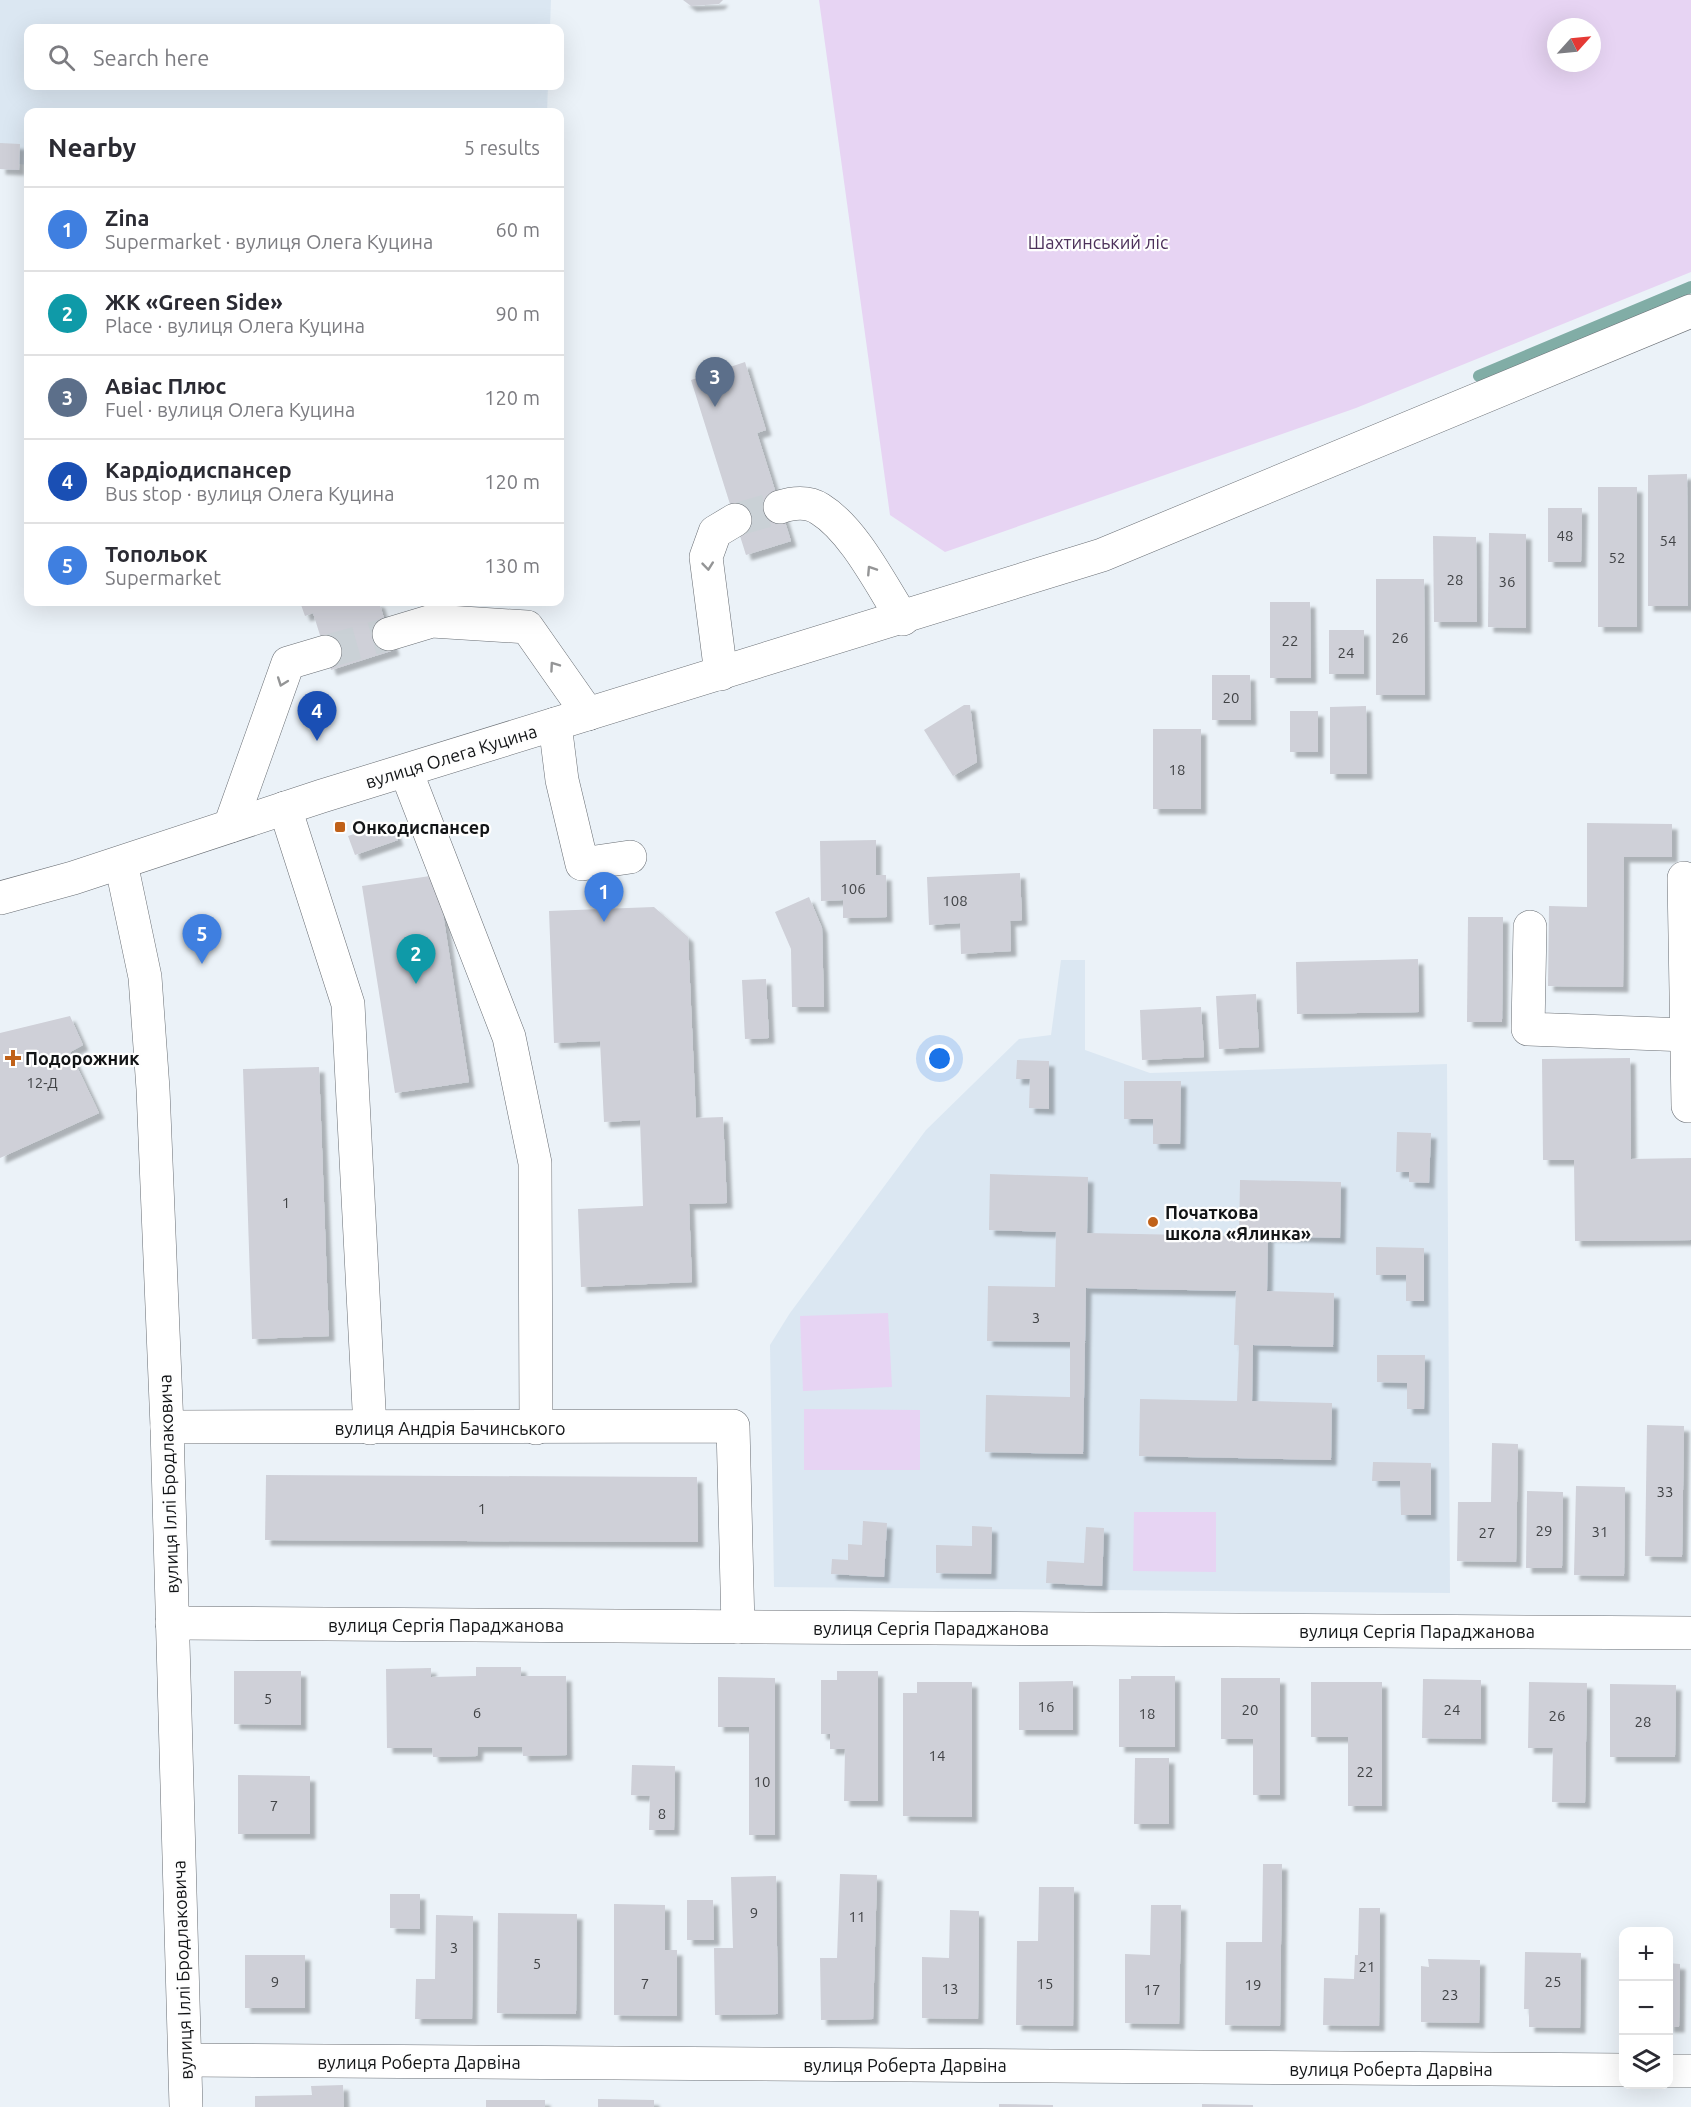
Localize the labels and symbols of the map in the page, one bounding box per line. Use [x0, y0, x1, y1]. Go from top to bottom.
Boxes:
north arrow [1547, 18, 1601, 72]
park label: Шахтинський ліс [1028, 232, 1168, 252]
pin: 3 [696, 358, 734, 407]
house number: 48 [1557, 527, 1573, 544]
house number: 54 [1660, 532, 1676, 549]
house number: 52 [1609, 549, 1625, 566]
one-way arrow [701, 562, 714, 571]
one-way arrow [867, 566, 878, 577]
house number: 28 [1447, 571, 1463, 588]
house number: 36 [1499, 573, 1515, 590]
house number: 26 [1392, 629, 1408, 646]
house number: 22 [1282, 632, 1298, 649]
house number: 24 [1338, 644, 1354, 661]
one-way arrow [550, 662, 561, 673]
one-way arrow [276, 676, 289, 686]
house number: 20 [1223, 689, 1239, 706]
pin: 4 [298, 692, 336, 741]
street label: вулиця Олега Куцина [363, 720, 539, 792]
house number: 18 [1169, 761, 1185, 778]
place label: Онкодиспансер [352, 817, 490, 837]
marker: Онкодиспансер [333, 820, 347, 834]
pin: 1 [584, 872, 624, 922]
house number: 106 [840, 880, 866, 897]
house number: 108 [942, 892, 968, 909]
pin: 5 [182, 914, 222, 964]
pin: 2 [396, 934, 436, 984]
your location [925, 1044, 954, 1073]
place label: Подорожник [25, 1048, 140, 1068]
marker: Подорожник [6, 1051, 20, 1065]
house number: 12-Д [26, 1074, 58, 1091]
house number: 1 [282, 1194, 290, 1211]
place label: Початкова школа «Ялинка» [1165, 1202, 1311, 1243]
marker: Початкова школа «Ялинка» [1146, 1215, 1160, 1229]
house number: 3 [1032, 1309, 1040, 1326]
street label: вулиця Іллі Бродлаковича [154, 1374, 182, 1594]
street label: вулиця Андрія Бачинського [334, 1418, 566, 1438]
house number: 33 [1657, 1483, 1673, 1500]
house number: 1 [478, 1500, 486, 1517]
house number: 29 [1536, 1522, 1552, 1539]
house number: 31 [1592, 1523, 1608, 1540]
house number: 27 [1479, 1524, 1495, 1541]
street label: вулиця Сергія Параджанова [328, 1615, 564, 1635]
street label: вулиця Сергія Параджанова [813, 1618, 1049, 1638]
street label: вулиця Сергія Параджанова [1299, 1621, 1535, 1641]
house number: 5 [264, 1690, 272, 1707]
house number: 16 [1038, 1698, 1054, 1715]
house number: 20 [1242, 1701, 1258, 1718]
house number: 24 [1444, 1701, 1460, 1718]
house number: 6 [473, 1704, 481, 1721]
house number: 18 [1139, 1705, 1155, 1722]
house number: 26 [1549, 1707, 1565, 1724]
house number: 28 [1635, 1713, 1651, 1730]
house number: 14 [929, 1747, 945, 1764]
house number: 22 [1357, 1763, 1373, 1780]
house number: 10 [754, 1773, 770, 1790]
house number: 7 [270, 1797, 278, 1814]
house number: 8 [658, 1805, 666, 1822]
street label: вулиця Іллі Бродлаковича [168, 1860, 196, 2080]
house number: 9 [750, 1904, 758, 1921]
house number: 11 [849, 1908, 865, 1925]
house number: 3 [450, 1939, 458, 1956]
house number: 5 [533, 1955, 541, 1972]
house number: 21 [1359, 1958, 1375, 1975]
house number: 9 [271, 1973, 279, 1990]
house number: 25 [1545, 1973, 1561, 1990]
house number: 7 [641, 1975, 649, 1992]
house number: 15 [1037, 1975, 1053, 1992]
house number: 19 [1245, 1976, 1261, 1993]
house number: 13 [942, 1980, 958, 1997]
house number: 17 [1144, 1981, 1160, 1998]
house number: 23 [1442, 1986, 1458, 2003]
street label: вулиця Роберта Дарвіна [317, 2052, 521, 2072]
street label: вулиця Роберта Дарвіна [803, 2055, 1007, 2075]
street label: вулиця Роберта Дарвіна [1289, 2059, 1493, 2079]

